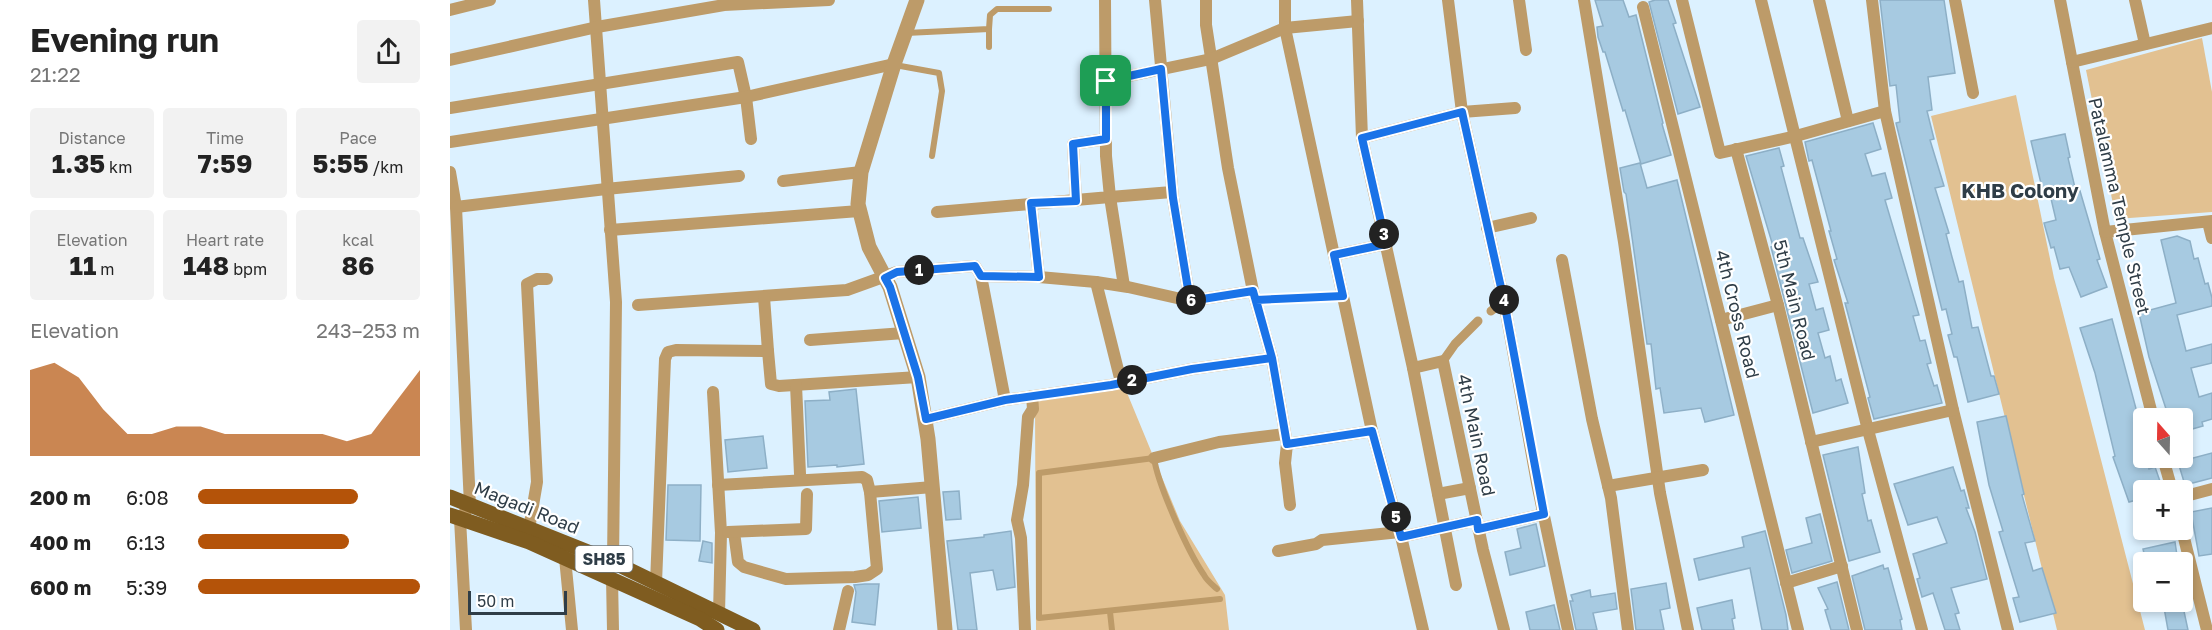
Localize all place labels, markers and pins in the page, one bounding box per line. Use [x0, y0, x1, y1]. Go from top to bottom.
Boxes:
pin [1080, 55, 1131, 106]
pin: 3 [1369, 219, 1399, 249]
pin: 1 [904, 255, 934, 285]
pin: 6 [1176, 285, 1206, 315]
pin: 4 [1489, 285, 1519, 315]
pin: 2 [1117, 365, 1147, 395]
pin: 5 [1381, 502, 1411, 532]

